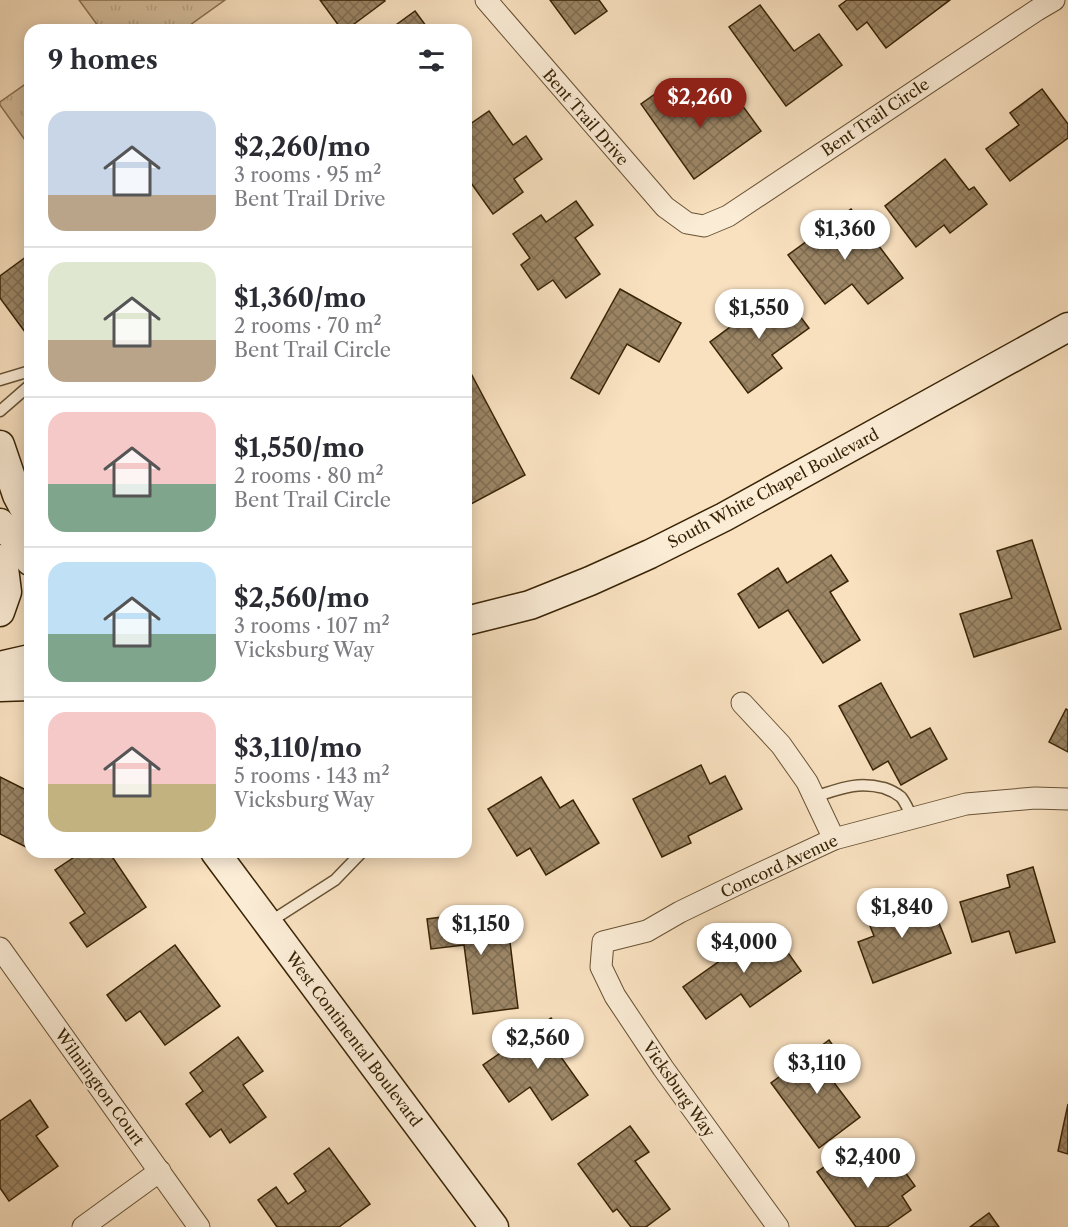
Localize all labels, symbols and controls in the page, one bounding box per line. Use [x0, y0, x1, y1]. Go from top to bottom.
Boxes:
text: 9 homes [48, 44, 158, 76]
icon: filters [415, 44, 448, 77]
street label: Bent Trail Drive [539, 65, 633, 169]
street label: Bent Trail Circle [817, 74, 933, 160]
pin: $2,260 [651, 78, 749, 129]
text: $2,260 [668, 85, 732, 109]
text: $2,260/mo [234, 131, 370, 163]
icon: home [96, 135, 168, 207]
text: 3 rooms · 95 m² [234, 163, 381, 187]
text: Bent Trail Drive [234, 187, 386, 211]
pin: $1,360 [796, 210, 894, 261]
text: $1,360 [814, 217, 876, 241]
text: $1,360/mo [234, 282, 366, 314]
icon: home [96, 286, 168, 358]
pin: $1,550 [710, 289, 808, 340]
text: $1,550 [729, 296, 789, 320]
text: 2 rooms · 70 m² [234, 314, 382, 338]
text: Bent Trail Circle [234, 338, 391, 362]
street label: South White Chapel Boulevard [664, 424, 882, 552]
text: $1,550/mo [234, 432, 364, 464]
icon: home [96, 436, 168, 508]
text: 2 rooms · 80 m² [234, 464, 384, 488]
text: Bent Trail Circle [234, 488, 391, 512]
text: $2,560/mo [234, 582, 369, 614]
icon: home [96, 586, 168, 658]
text: 3 rooms · 107 m² [234, 614, 390, 638]
text: Vicksburg Way [234, 638, 374, 662]
text: $3,110/mo [234, 732, 362, 764]
icon: home [96, 736, 168, 808]
text: 5 rooms · 143 m² [234, 764, 390, 788]
text: Vicksburg Way [234, 788, 374, 812]
street label: Concord Avenue [717, 830, 841, 902]
pin: $1,840 [853, 888, 951, 939]
text: $1,840 [871, 895, 933, 919]
pin: $1,150 [432, 905, 530, 956]
text: $1,150 [452, 912, 510, 936]
pin: $4,000 [695, 923, 793, 974]
text: $4,000 [711, 930, 777, 954]
street label: West Continental Boulevard [281, 947, 426, 1131]
pin: $2,560 [489, 1019, 587, 1070]
street label: Wilmington Court [50, 1024, 149, 1150]
text: $2,560 [506, 1026, 570, 1050]
street label: Vicksburg Way [638, 1036, 720, 1142]
pin: $3,110 [768, 1044, 866, 1095]
text: $3,110 [788, 1051, 846, 1075]
pin: $2,400 [819, 1138, 917, 1189]
text: $2,400 [835, 1145, 901, 1169]

